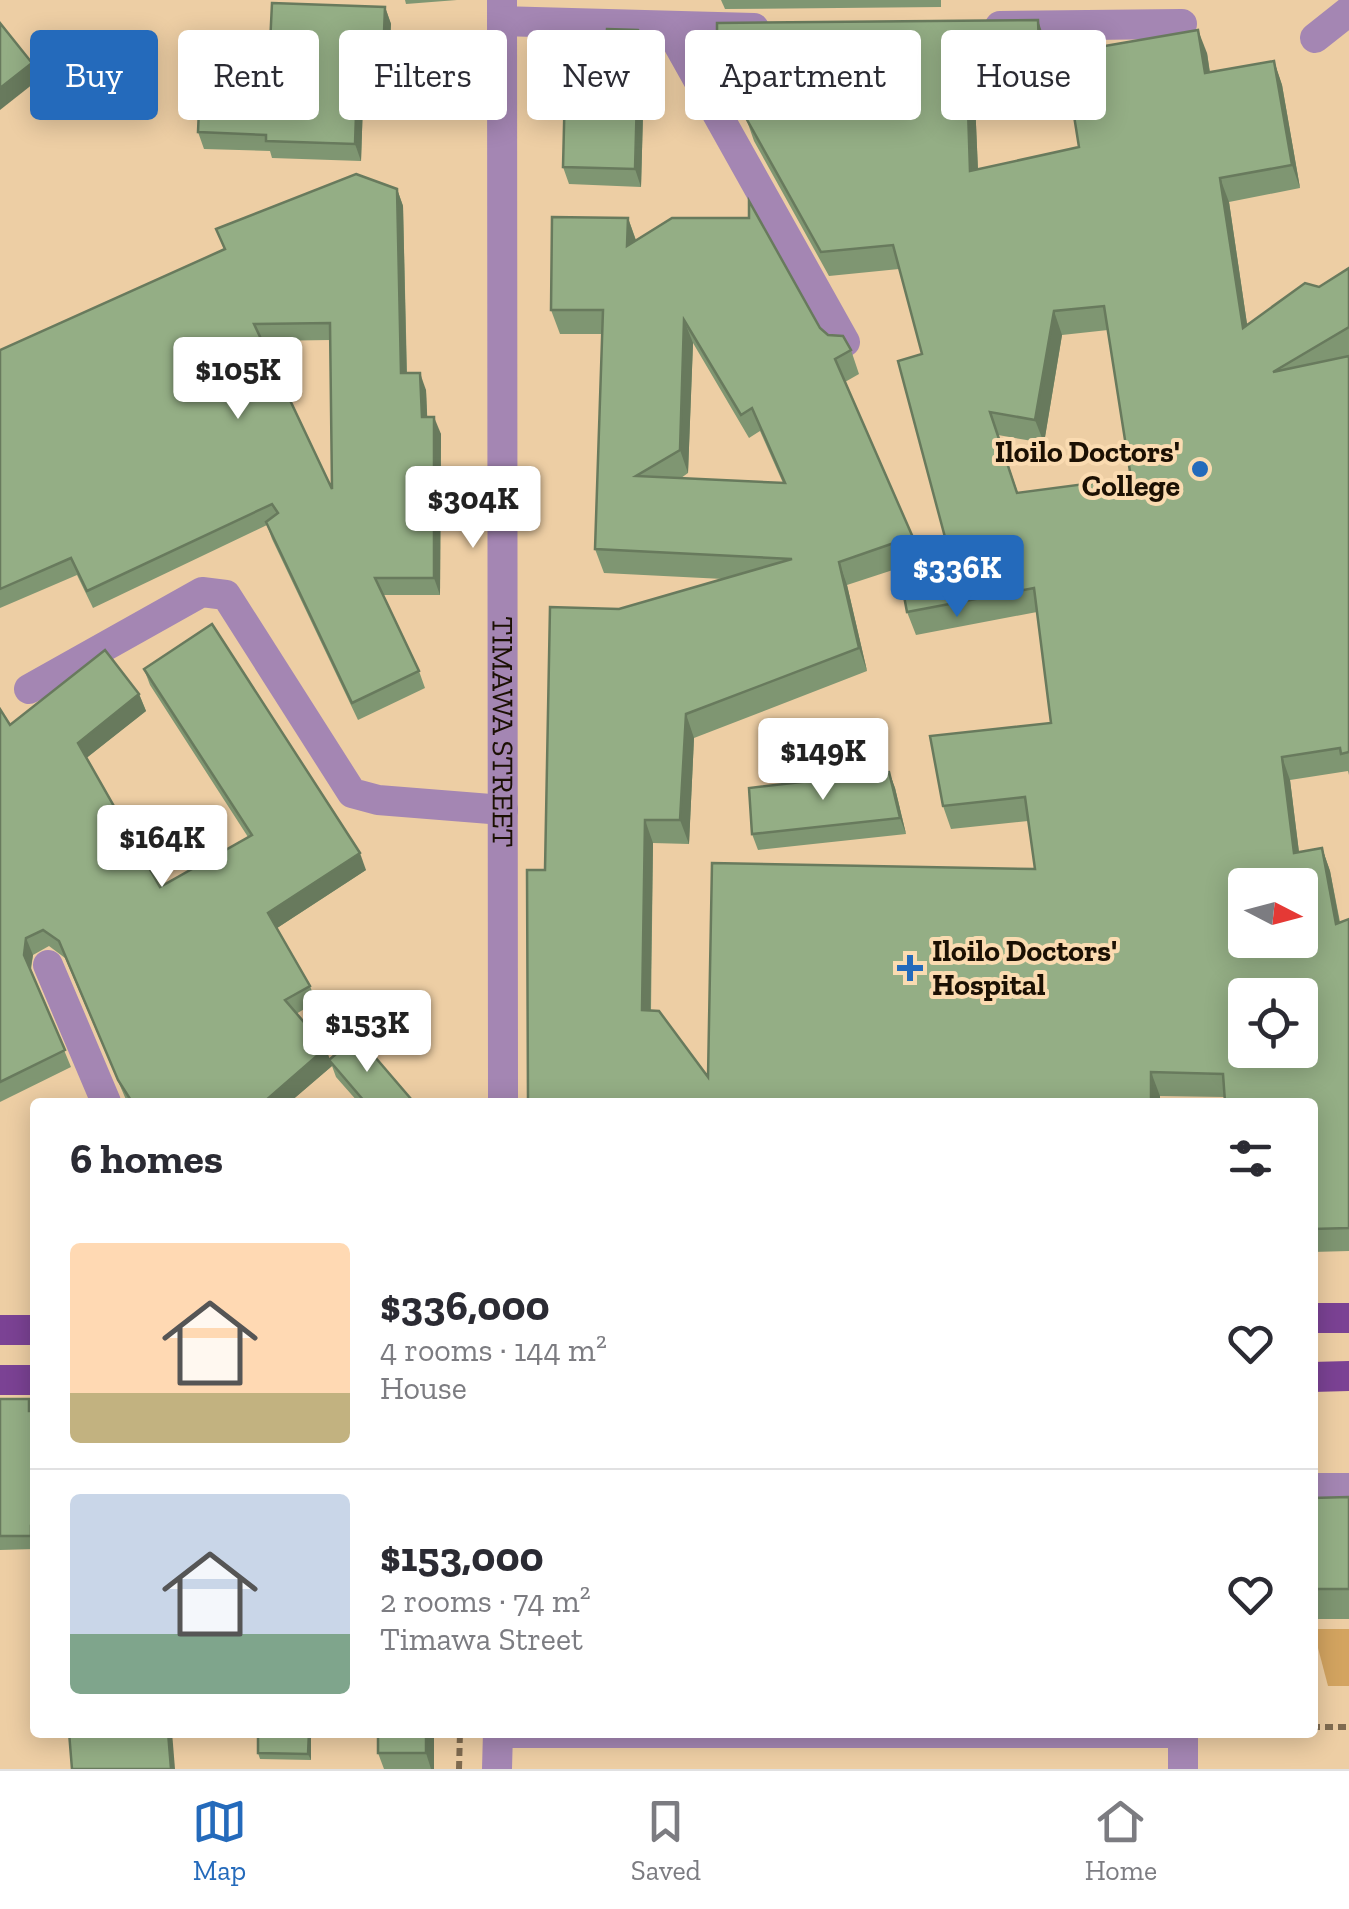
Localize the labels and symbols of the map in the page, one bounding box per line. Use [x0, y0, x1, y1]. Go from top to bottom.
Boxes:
pin: $105K [168, 337, 308, 422]
place label: Iloilo Doctors' College [995, 434, 1180, 504]
marker: Iloilo Doctors' College [1189, 458, 1211, 480]
pin: $304K [403, 466, 543, 551]
pin: $336K [887, 535, 1027, 620]
street label: TIMAWA STREET [485, 617, 521, 847]
pin: $149K [753, 718, 893, 803]
pin: $164K [92, 805, 232, 890]
north arrow [1228, 868, 1318, 958]
place label: Iloilo Doctors' Hospital [932, 933, 1117, 1003]
marker: Iloilo Doctors' Hospital [897, 955, 923, 981]
pin: $153K [297, 990, 437, 1075]

